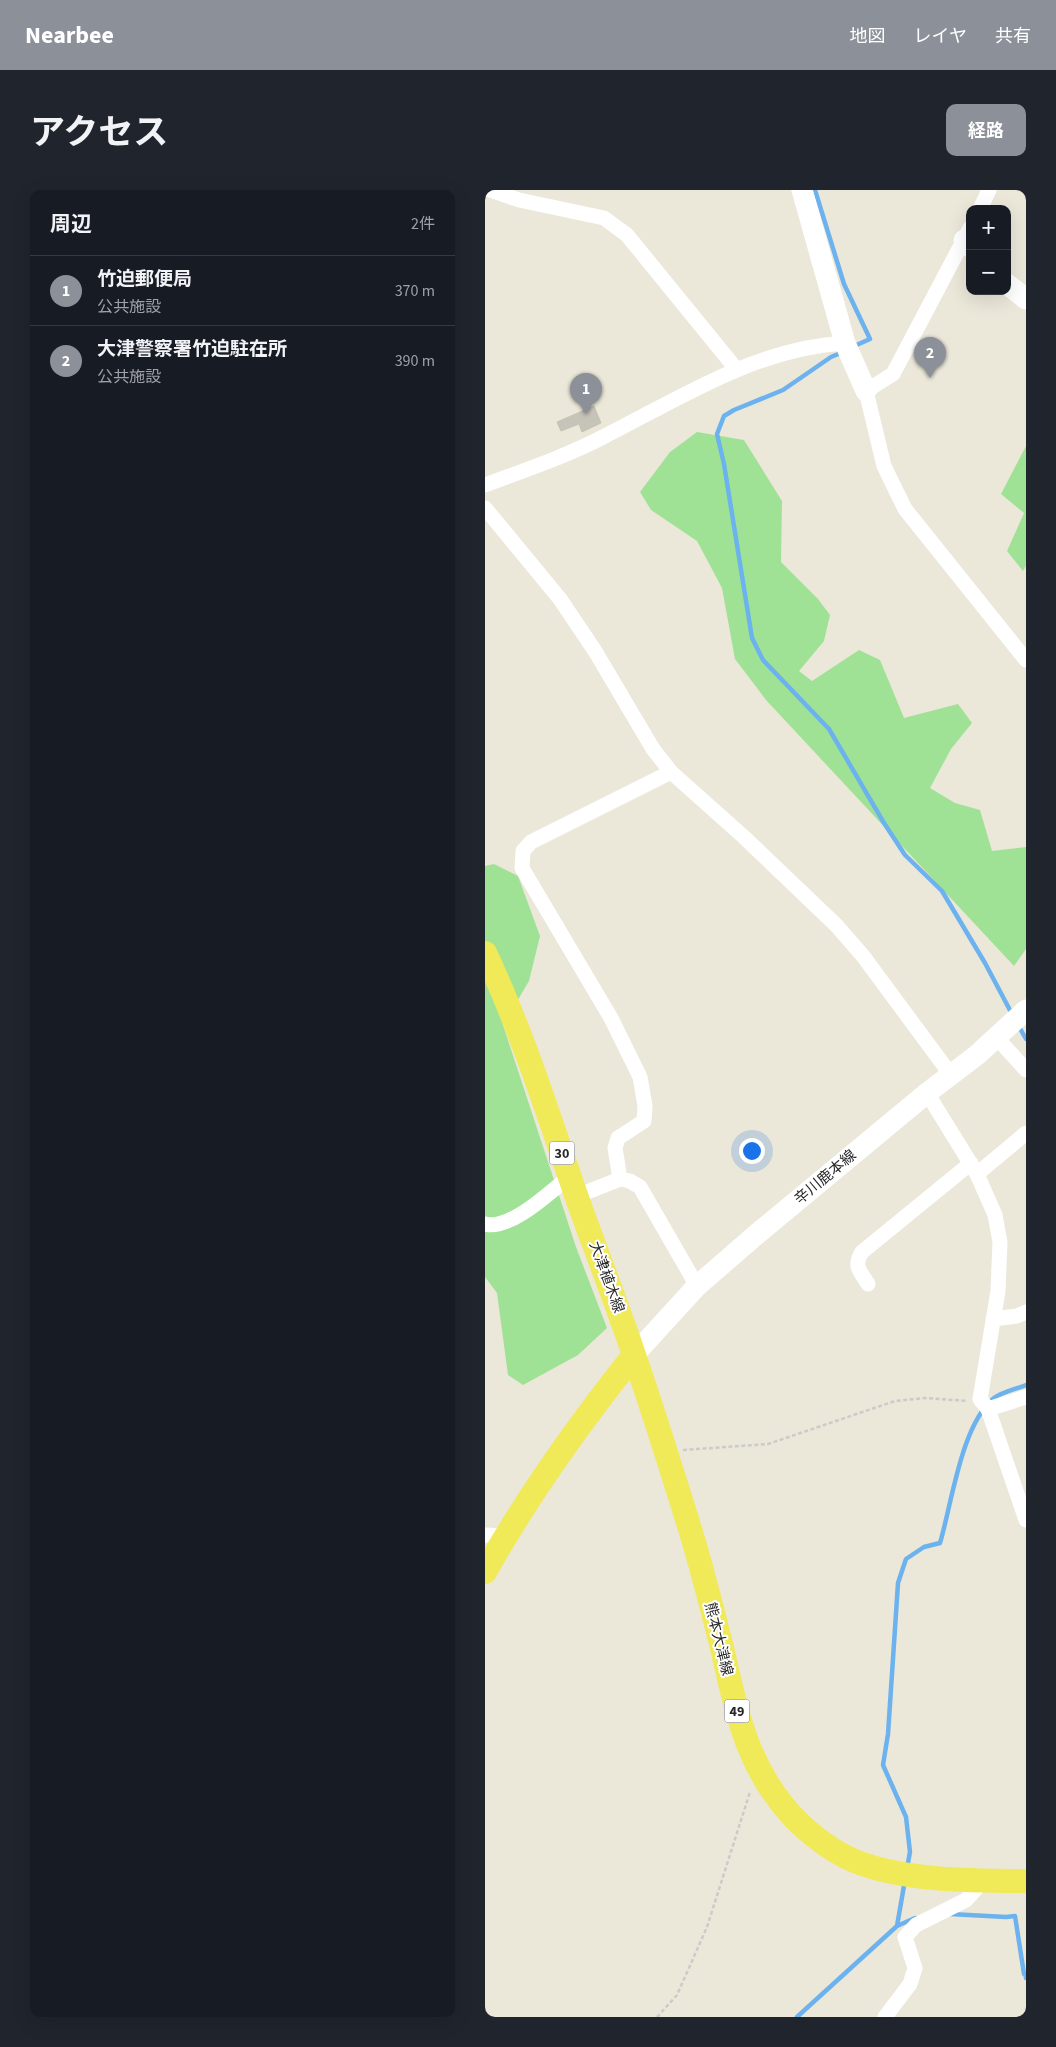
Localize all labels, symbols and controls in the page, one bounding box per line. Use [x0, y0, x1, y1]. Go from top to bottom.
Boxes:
text: Nearbee [25, 18, 114, 53]
text: 地図 [850, 24, 886, 49]
text: レイヤ [914, 24, 967, 49]
text: 共有 [995, 24, 1031, 49]
button: 経路 [946, 104, 1026, 156]
text: アクセス [30, 108, 168, 158]
map controls [966, 205, 1011, 295]
button: + [966, 205, 1011, 250]
text: 周辺 [50, 209, 92, 239]
text: 2件 [411, 213, 435, 235]
button: − [966, 250, 1011, 295]
text: 竹迫郵便局 [97, 266, 192, 293]
text: 1 [62, 280, 70, 302]
text: 370 m [395, 280, 435, 302]
text: 公共施設 [97, 296, 161, 318]
text: 大津警察署竹迫駐在所 [97, 336, 287, 363]
pin: 2 [914, 337, 946, 378]
text: 2 [62, 350, 70, 372]
text: 390 m [395, 350, 435, 372]
text: 公共施設 [97, 366, 161, 388]
pin: 1 [570, 373, 602, 414]
your location [739, 1138, 765, 1164]
road number: 30 [549, 1141, 575, 1164]
street label: 辛川鹿本線 [790, 1145, 861, 1210]
street label: 大津植木線 [584, 1238, 629, 1316]
street label: 熊本大津線 [699, 1600, 738, 1678]
road number: 49 [725, 1700, 749, 1722]

